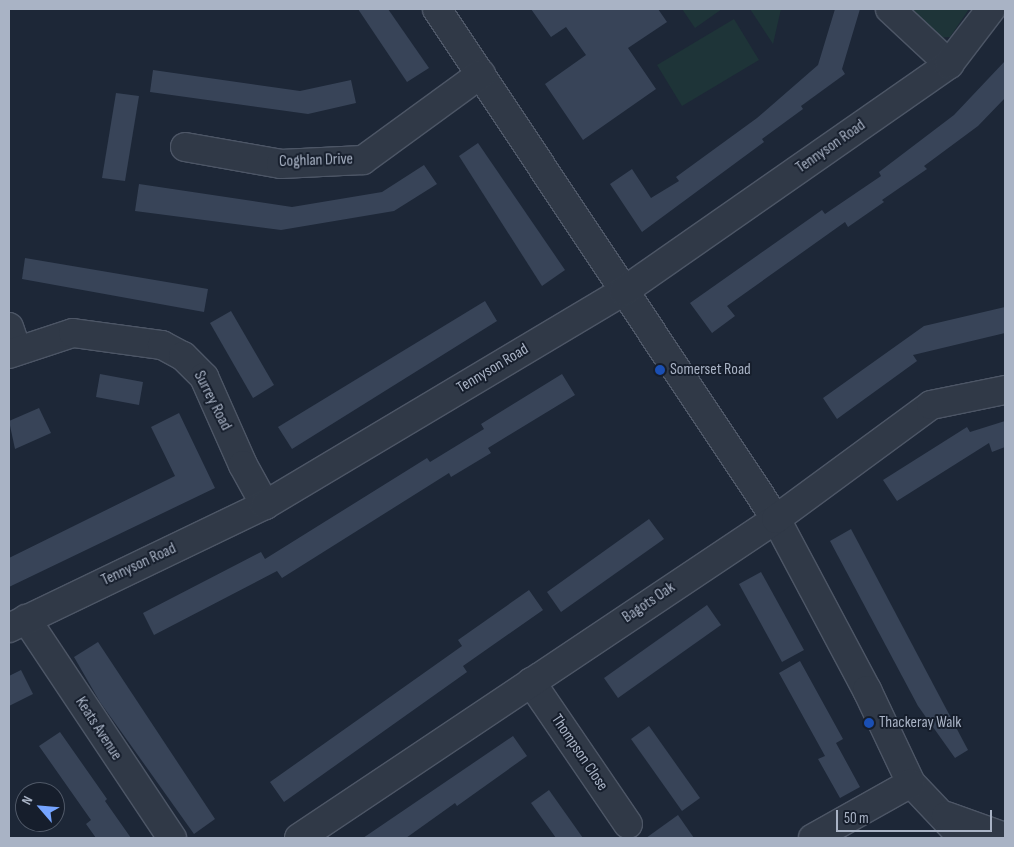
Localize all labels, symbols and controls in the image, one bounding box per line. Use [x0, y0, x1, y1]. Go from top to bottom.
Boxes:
street label: Tennyson Road [793, 116, 869, 178]
street label: Coghlan Drive [279, 150, 353, 172]
street label: Tennyson Road [454, 340, 532, 398]
place label: Somerset Road [670, 360, 751, 380]
marker: Somerset Road [654, 364, 666, 376]
street label: Surrey Road [189, 368, 235, 434]
street label: Tennyson Road [99, 539, 179, 591]
street label: Bagots Oak [619, 578, 679, 628]
street label: Keats Avenue [70, 694, 126, 764]
street label: Thompson Close [546, 711, 612, 795]
place label: Thackeray Walk [879, 713, 961, 733]
marker: Thackeray Walk [863, 717, 875, 729]
north arrow [15, 782, 65, 832]
text: N [18, 793, 36, 808]
scale bar [839, 800, 995, 832]
text: 50 m [844, 809, 869, 828]

